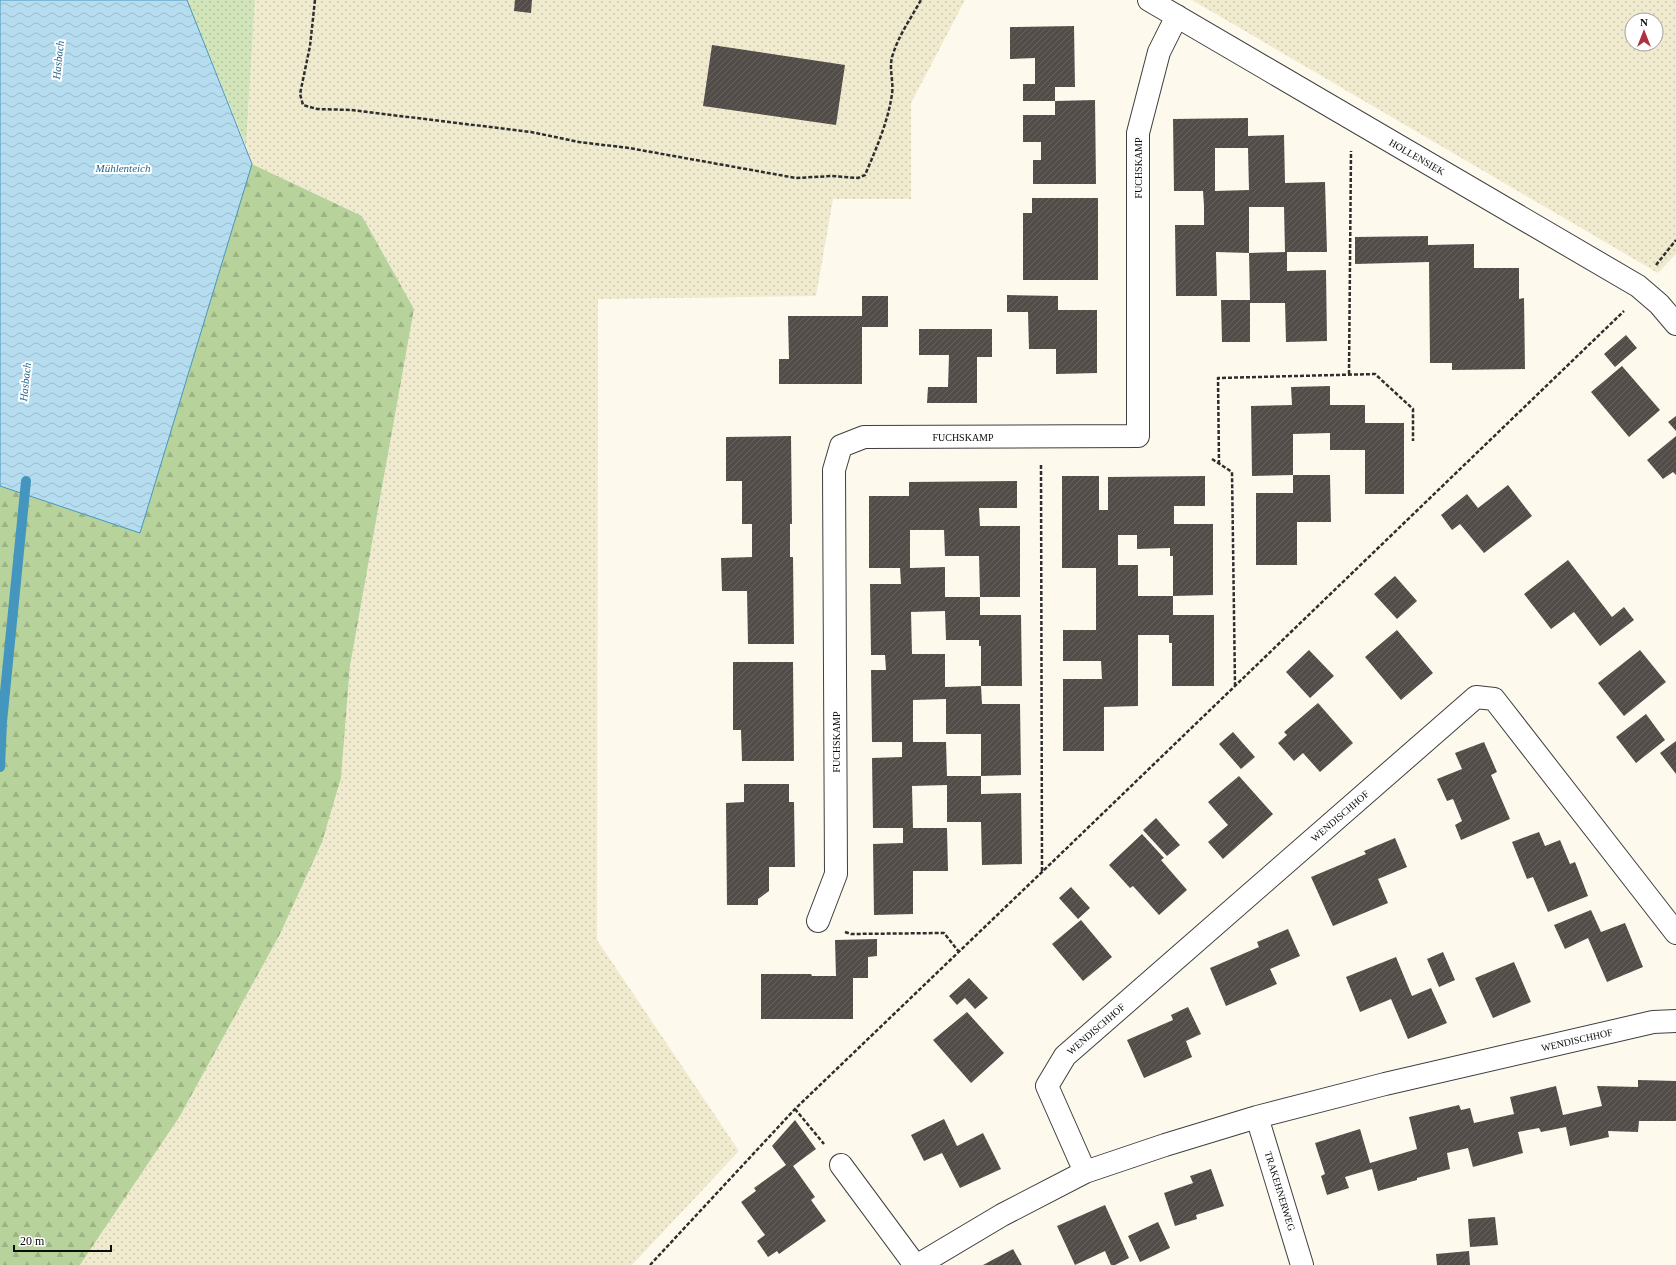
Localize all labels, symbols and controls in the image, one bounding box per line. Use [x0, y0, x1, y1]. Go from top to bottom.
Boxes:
north arrow [1624, 12, 1664, 52]
text: N [1640, 16, 1648, 28]
water label: Hasbach [50, 39, 66, 81]
street label: FUCHSKAMP [1133, 137, 1144, 199]
street label: HOLLENSIEK [1387, 137, 1447, 178]
water label: Mühlenteich [95, 162, 151, 174]
water label: Hasbach [17, 361, 33, 403]
street label: FUCHSKAMP [932, 432, 994, 443]
street label: FUCHSKAMP [831, 711, 842, 773]
street label: WENDISCHHOF [1309, 788, 1371, 844]
street label: WENDISCHHOF [1065, 1001, 1127, 1057]
street label: WENDISCHHOF [1540, 1026, 1614, 1054]
street label: TRAKEHNERWEG [1263, 1150, 1297, 1232]
scale bar [14, 1227, 111, 1253]
text: 20 m [20, 1234, 45, 1248]

